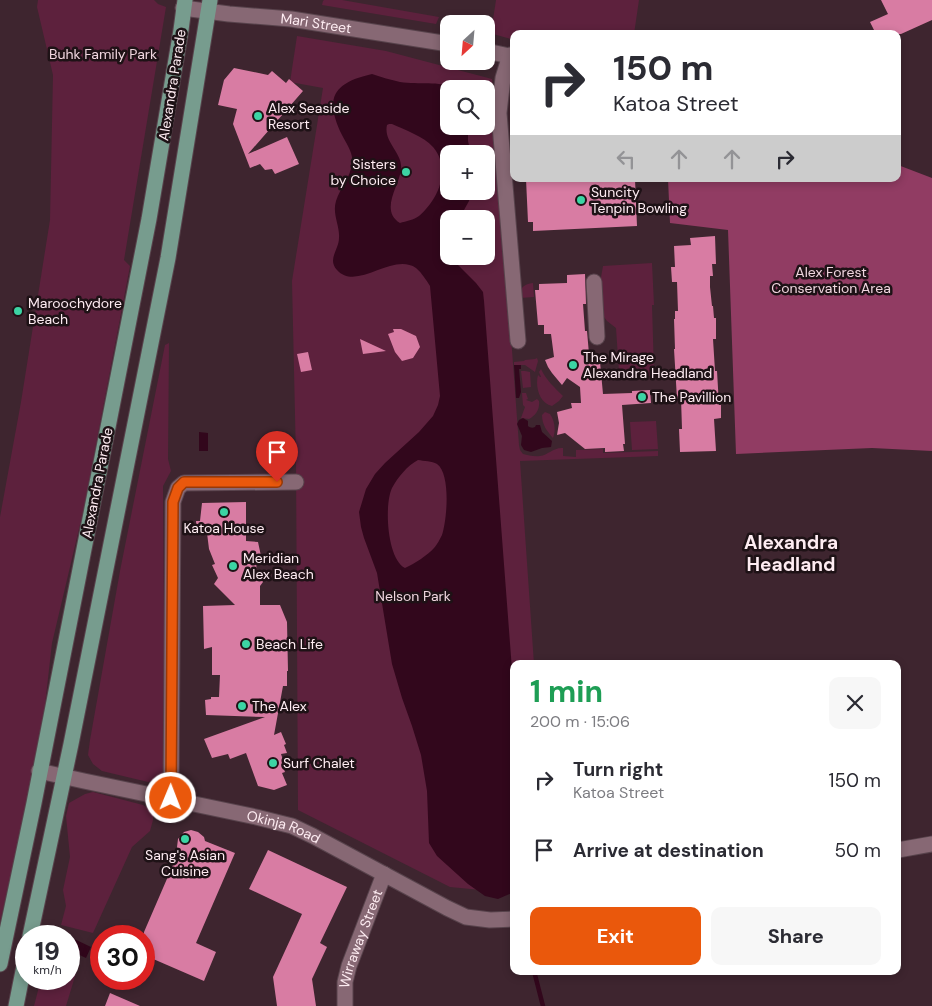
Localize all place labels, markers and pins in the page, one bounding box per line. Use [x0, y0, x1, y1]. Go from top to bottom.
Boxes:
place label: Alex Seaside Resort [268, 99, 350, 133]
marker: Alex Seaside Resort [252, 110, 264, 122]
place label: Sisters by Choice [331, 155, 396, 189]
marker: Sisters by Choice [400, 166, 412, 178]
place label: Suncity Tenpin Bowling [591, 183, 687, 217]
marker: Suncity Tenpin Bowling [575, 194, 587, 206]
place label: Maroochydore Beach [28, 294, 122, 328]
marker: Maroochydore Beach [12, 305, 24, 317]
place label: The Mirage Alexandra Headland [583, 348, 712, 382]
marker: The Mirage Alexandra Headland [567, 359, 579, 371]
place label: The Pavillion [652, 388, 731, 406]
marker: The Pavillion [636, 391, 648, 403]
pin [256, 431, 298, 482]
marker: Katoa House [218, 506, 230, 518]
place label: Katoa House [183, 519, 265, 537]
place label: Meridian Alex Beach [243, 549, 314, 583]
marker: Meridian Alex Beach [227, 560, 239, 572]
place label: Beach Life [256, 635, 323, 653]
marker: Beach Life [240, 638, 252, 650]
place label: The Alex [252, 697, 307, 715]
marker: The Alex [236, 700, 248, 712]
place label: Surf Chalet [283, 754, 355, 772]
marker: Surf Chalet [267, 757, 279, 769]
marker: Sang's Asian Cuisine [179, 833, 191, 845]
place label: Sang's Asian Cuisine [145, 846, 225, 880]

